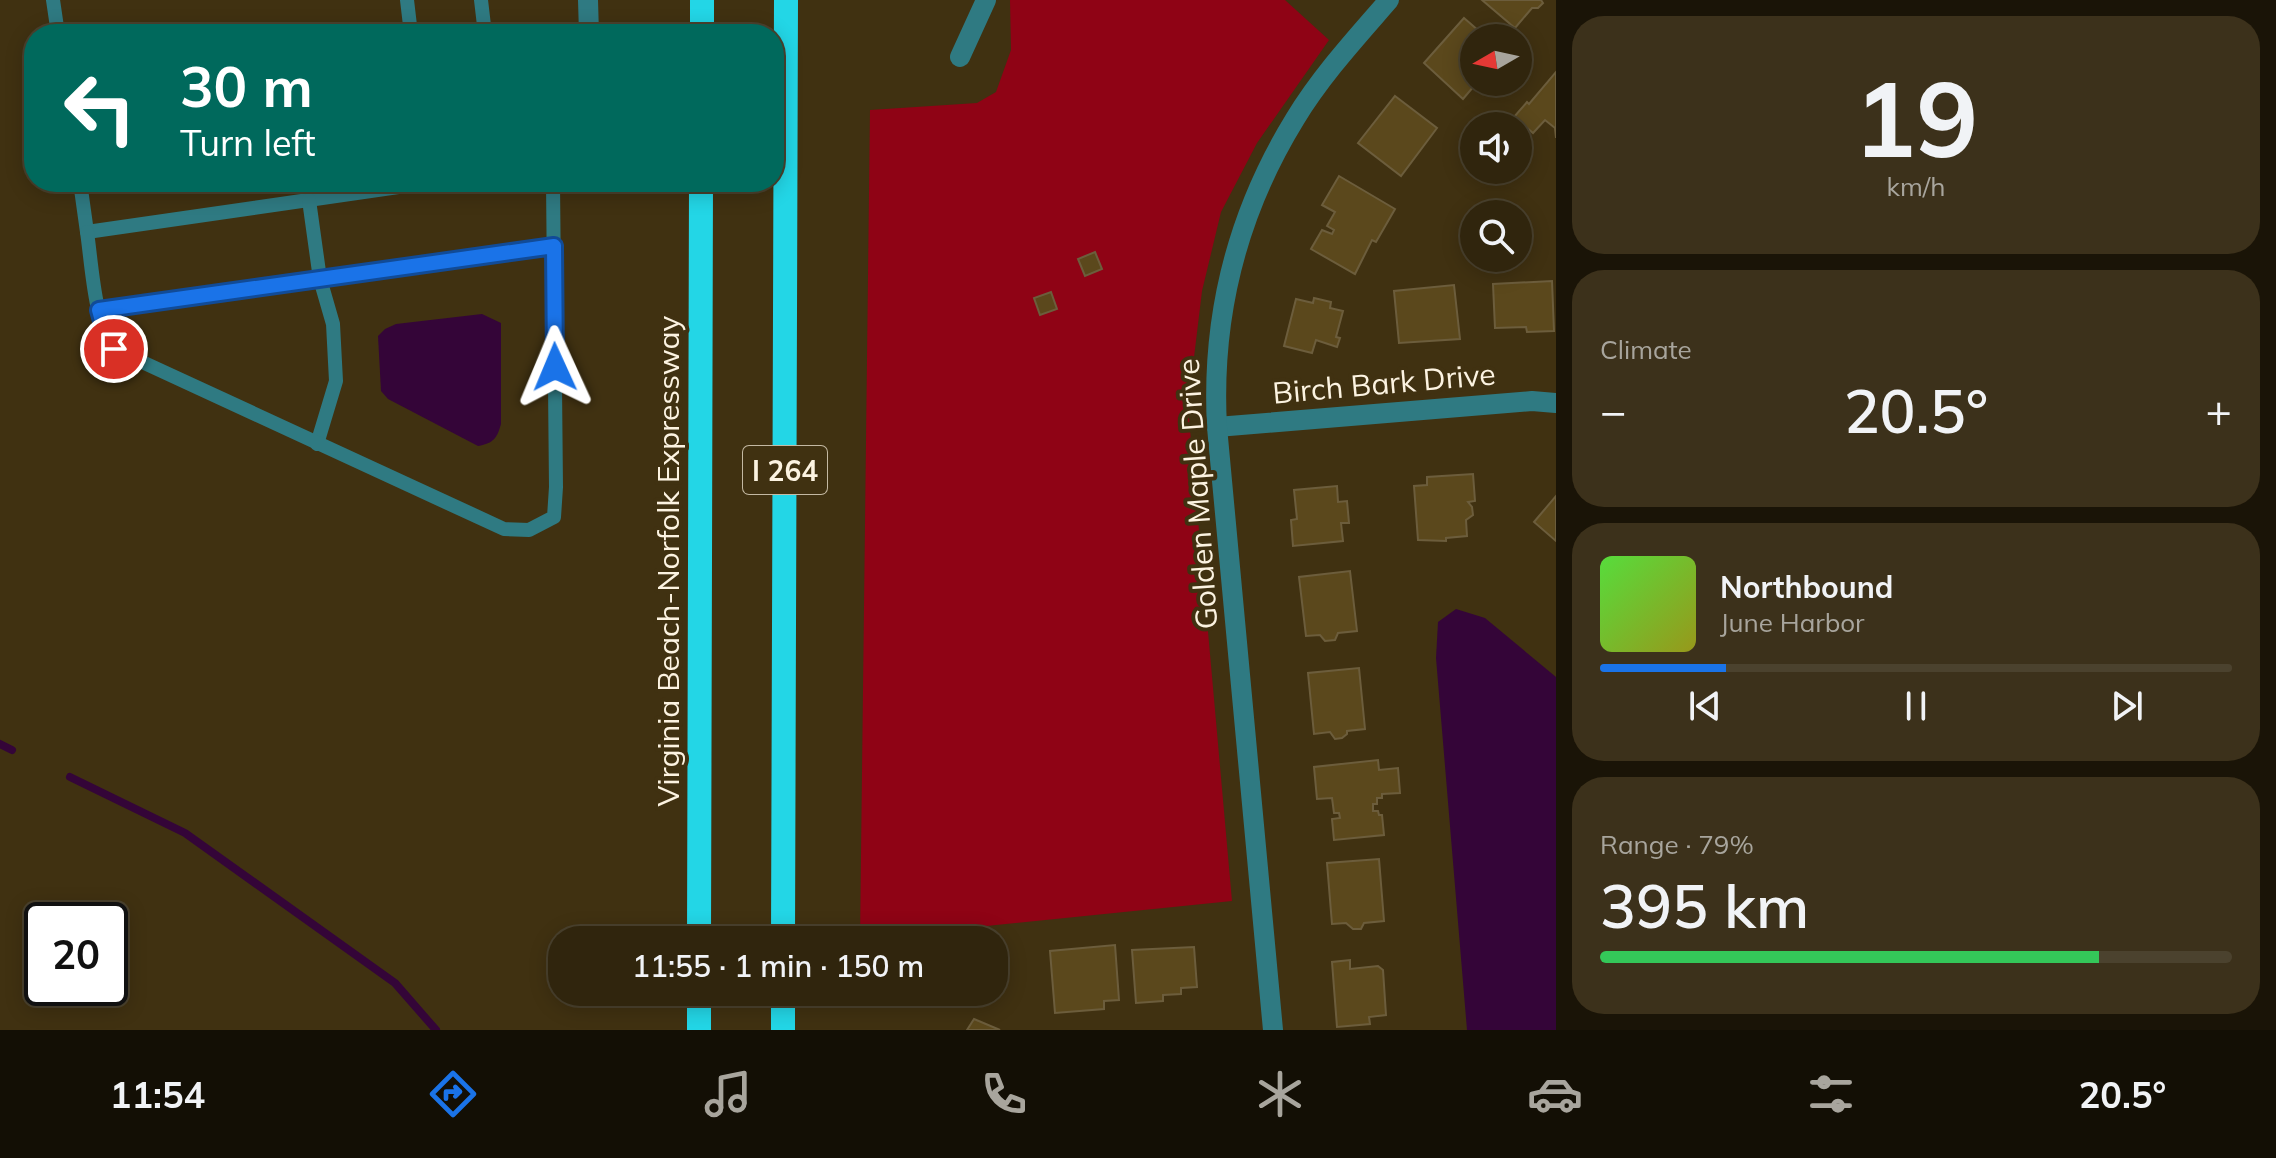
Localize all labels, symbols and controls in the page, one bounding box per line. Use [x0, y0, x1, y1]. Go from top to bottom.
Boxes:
north arrow [1460, 24, 1532, 96]
map controls [1460, 24, 1532, 272]
text: 30 m [180, 51, 313, 121]
text: 19 [1854, 52, 1978, 183]
icon: left [48, 56, 152, 160]
button: sound [1460, 112, 1532, 184]
text: Turn left [180, 120, 316, 165]
text: km/h [1887, 170, 1945, 203]
button: search [1460, 200, 1532, 272]
pin [80, 315, 148, 383]
street label: Virginia Beach-Norfolk Expressway [649, 316, 687, 806]
position arrow [513, 325, 597, 409]
icon: arrive [92, 327, 136, 371]
text: Climate [1600, 333, 1692, 366]
street label: Birch Bark Drive [1271, 354, 1497, 412]
street label: Golden Maple Drive [1169, 357, 1225, 631]
text: 20.5° [1844, 373, 1988, 448]
text: − [1600, 383, 1626, 438]
text: + [2206, 383, 2232, 438]
road number: I 264 [743, 446, 827, 494]
text: Northbound [1720, 568, 1893, 606]
text: June Harbor [1720, 606, 1865, 639]
icon: previous [1683, 684, 1727, 728]
icon: pause [1894, 684, 1938, 728]
icon: next [2105, 684, 2149, 728]
text: Range · 79% [1600, 828, 1754, 861]
text: 395 km [1600, 868, 1809, 943]
speed limit sign: 20 [24, 902, 128, 1006]
text: 11:55 · 1 min · 150 m [632, 947, 924, 985]
icon: directions [425, 1066, 481, 1122]
icon: music [700, 1066, 756, 1122]
icon: phone [976, 1066, 1032, 1122]
icon: climate [1252, 1066, 1308, 1122]
icon: car [1527, 1066, 1583, 1122]
icon: filters [1803, 1066, 1859, 1122]
text: 11:54 [110, 1072, 205, 1117]
text: 20.5° [2079, 1072, 2166, 1117]

